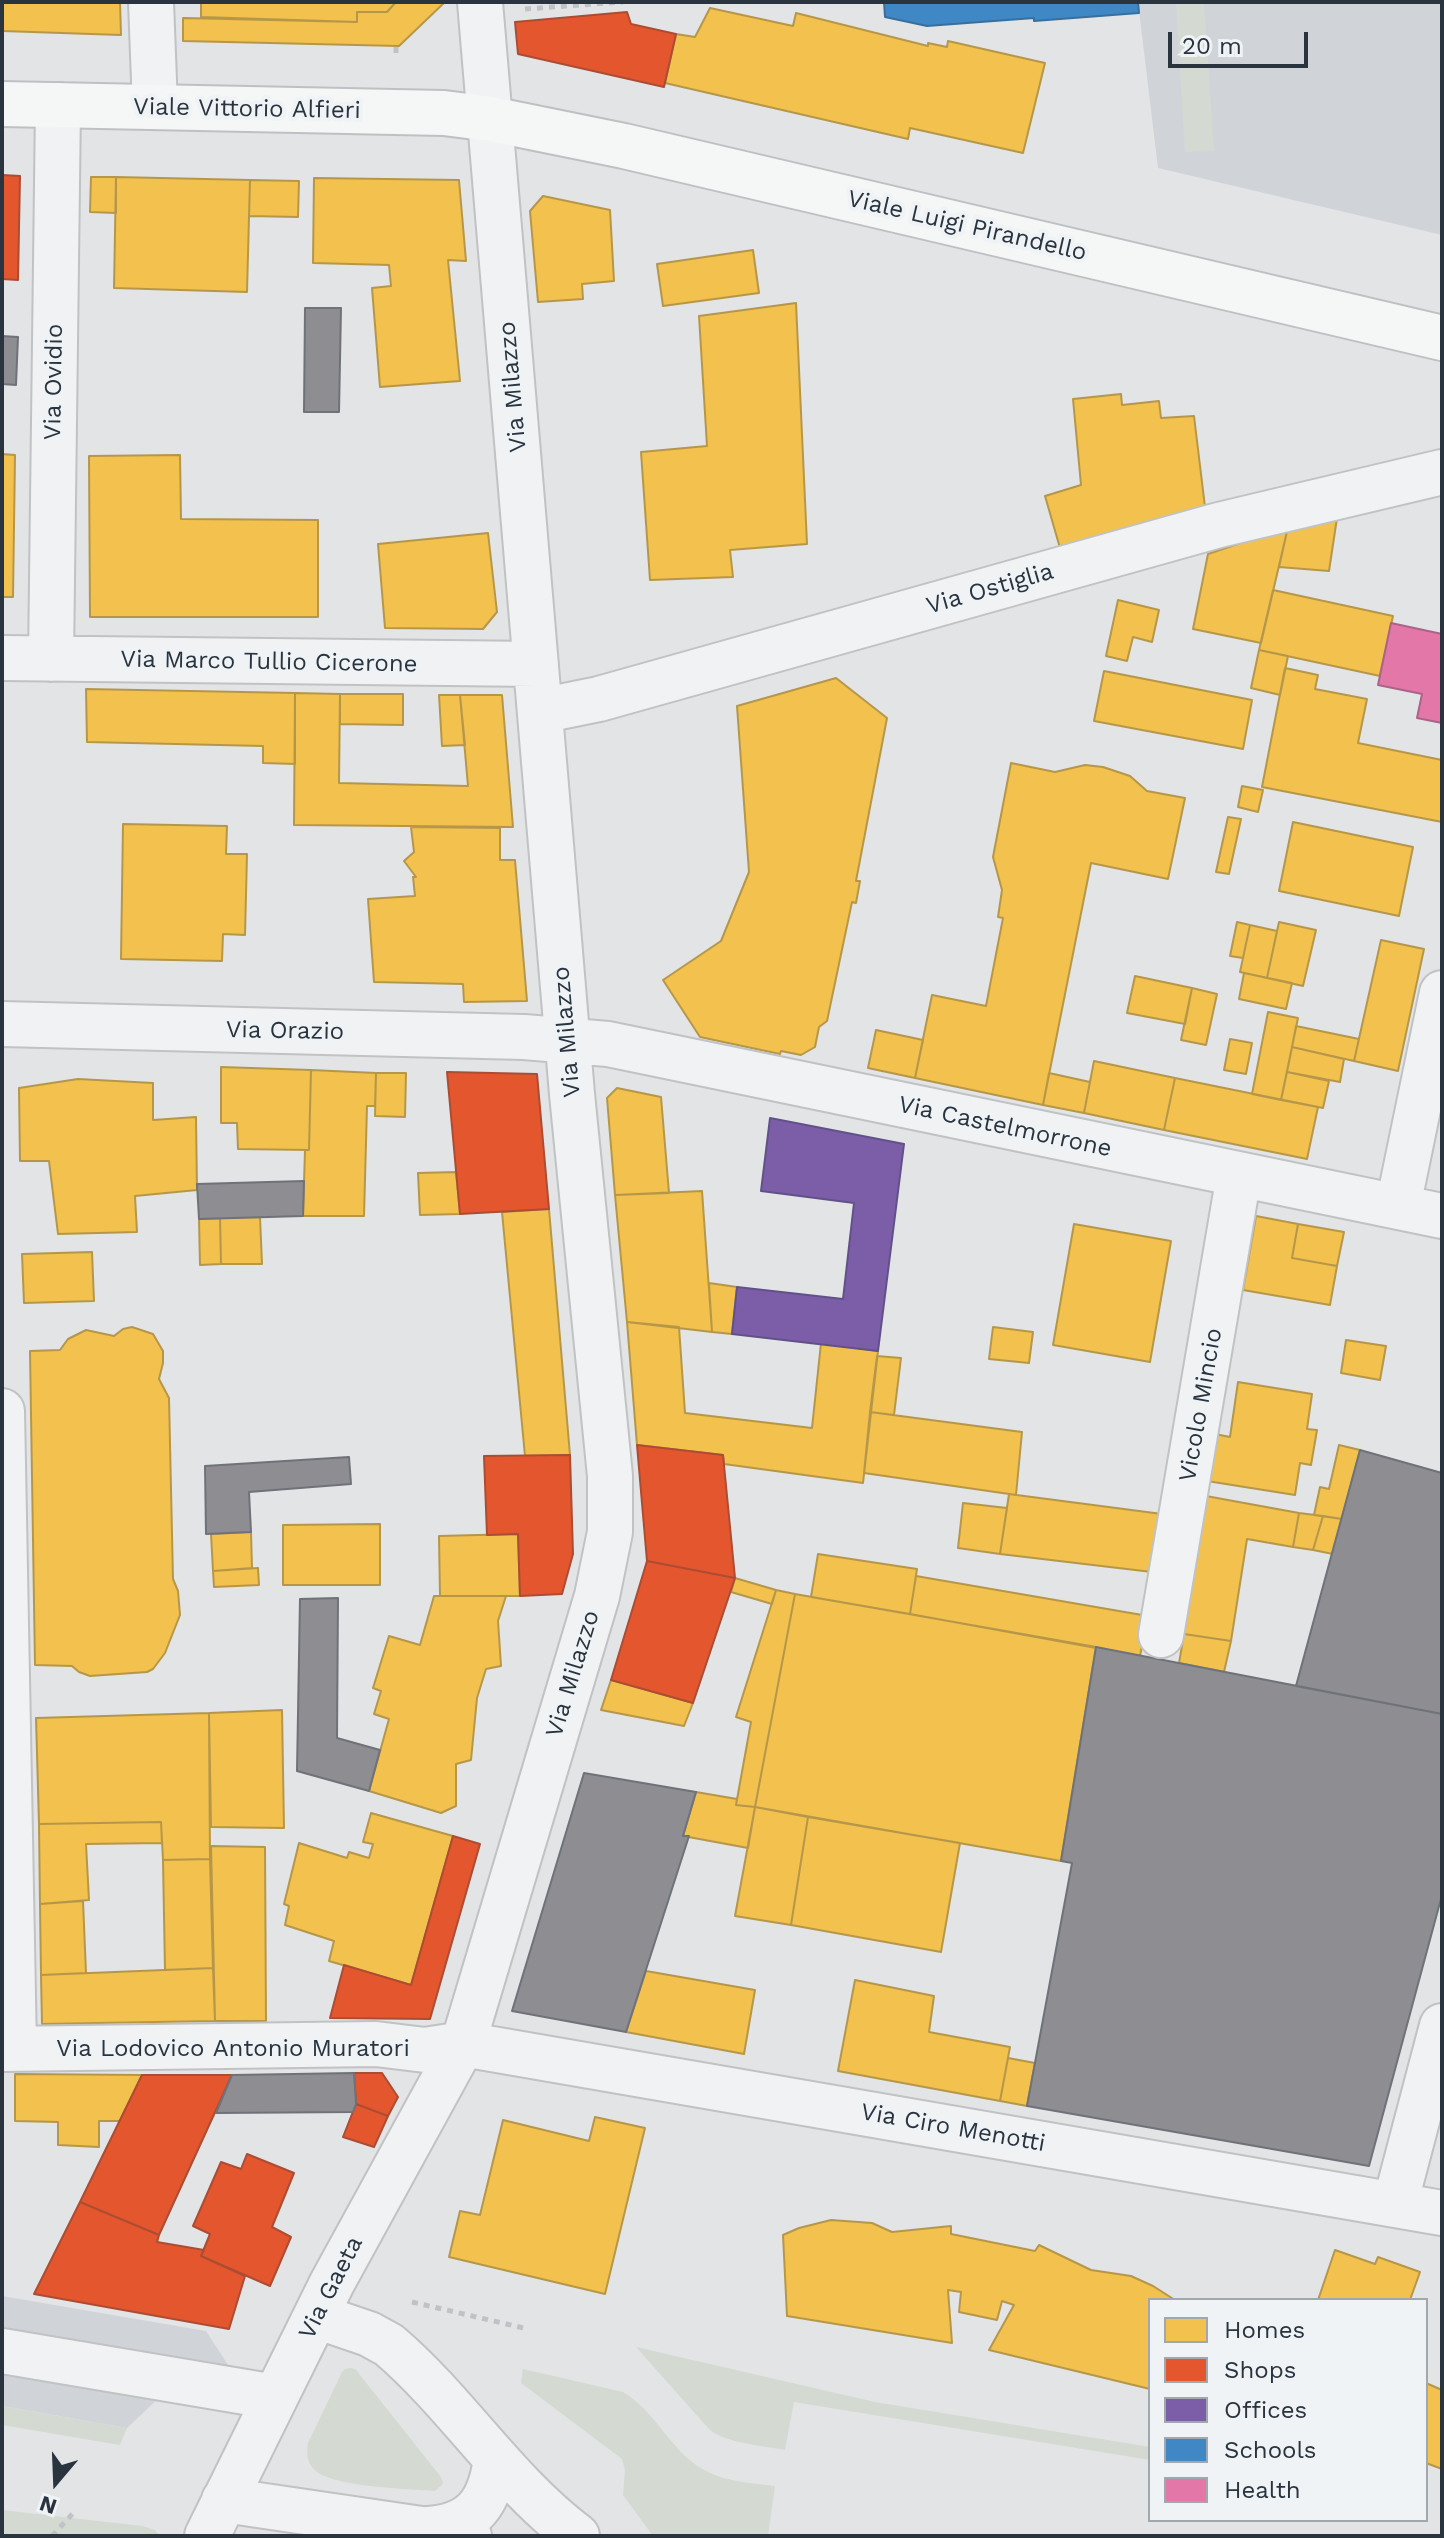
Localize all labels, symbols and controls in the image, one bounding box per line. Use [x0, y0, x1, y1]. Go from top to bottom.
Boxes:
scale bar [1172, 16, 1312, 66]
text: 20 m [1182, 32, 1242, 60]
street label: Viale Vittorio Alfieri [133, 93, 361, 125]
street label: Viale Luigi Pirandello [845, 184, 1089, 268]
street label: Via Milazzo [493, 320, 533, 454]
street label: Via Ovidio [39, 324, 69, 440]
street label: Via Ostiglia [923, 557, 1057, 621]
street label: Via Marco Tullio Cicerone [120, 645, 418, 679]
street label: Via Milazzo [547, 965, 587, 1099]
street label: Via Orazio [226, 1016, 344, 1046]
street label: Via Castelmorrone [896, 1090, 1114, 1164]
street label: Vicolo Mincio [1173, 1326, 1229, 1484]
street label: Via Milazzo [540, 1607, 606, 1741]
street label: Via Lodovico Antonio Muratori [56, 2035, 410, 2063]
street label: Via Ciro Menotti [859, 2098, 1047, 2158]
street label: Via Gaeta [293, 2232, 369, 2344]
legend [1148, 2298, 1428, 2522]
text: Homes [1224, 2316, 1305, 2344]
text: Shops [1224, 2356, 1296, 2384]
text: Offices [1224, 2396, 1307, 2424]
text: Schools [1224, 2436, 1316, 2464]
north arrow [16, 2442, 96, 2522]
text: Health [1224, 2476, 1301, 2504]
text: N [36, 2491, 60, 2520]

